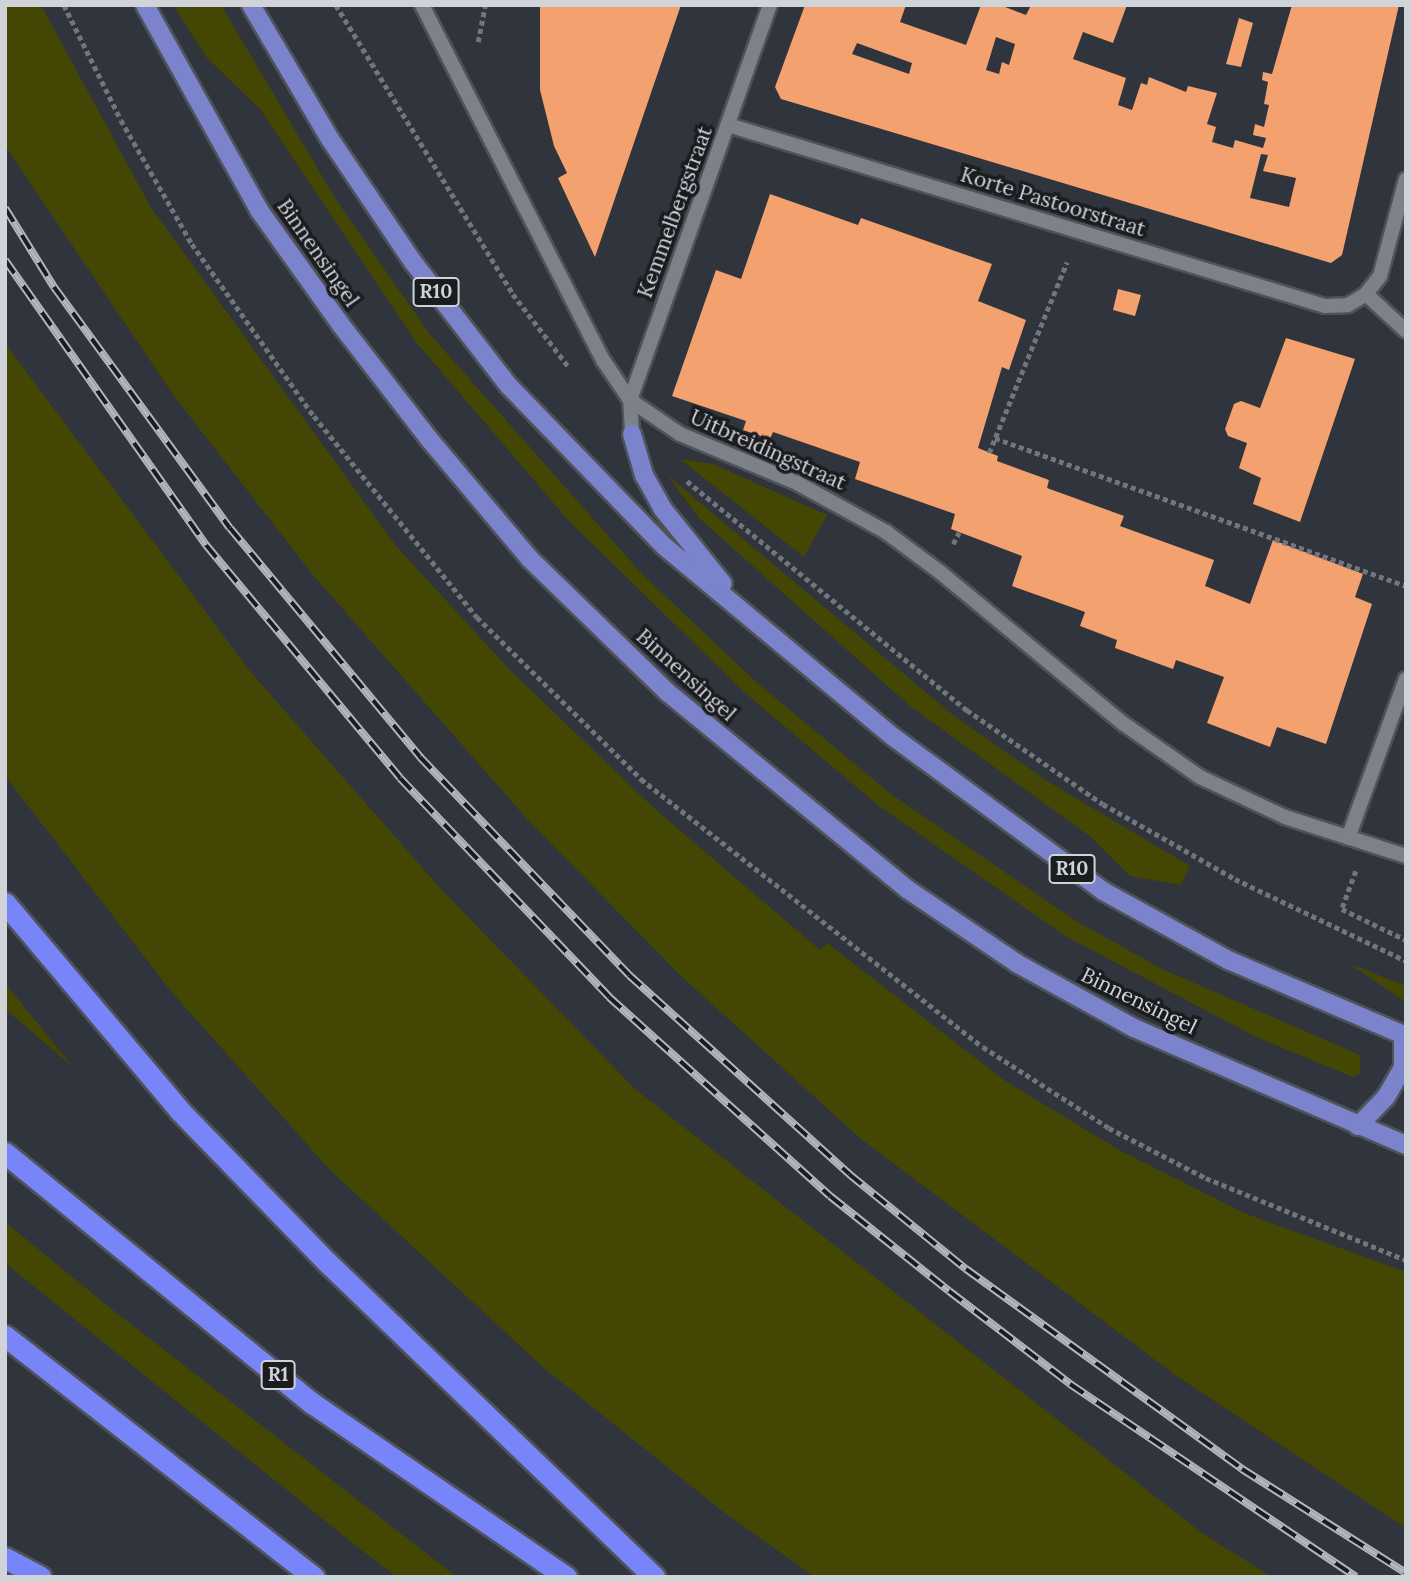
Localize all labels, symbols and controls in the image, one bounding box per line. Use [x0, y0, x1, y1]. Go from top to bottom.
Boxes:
street label: Kemmelbergstraat [632, 123, 718, 301]
street label: Korte Pastoorstraat [958, 162, 1148, 242]
street label: Binnensingel [272, 194, 364, 312]
road number: R10 [412, 276, 460, 308]
street label: Uitbreidingstraat [686, 404, 850, 496]
street label: Binnensingel [631, 624, 741, 726]
road number: R10 [1048, 854, 1096, 884]
street label: Binnensingel [1077, 962, 1201, 1040]
road number: R1 [260, 1359, 296, 1390]

